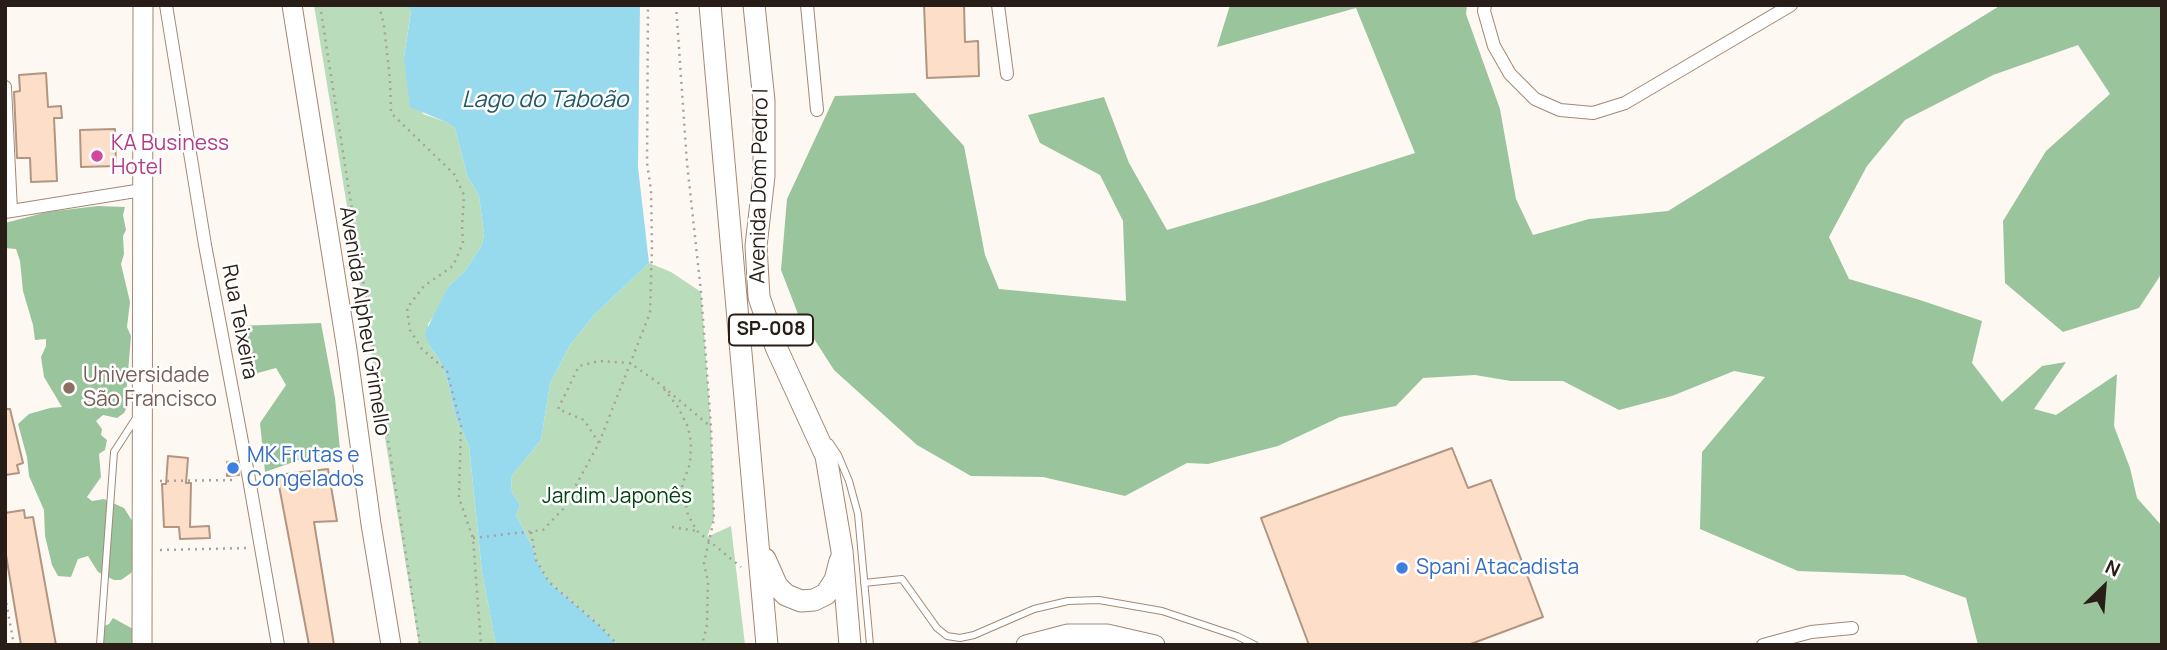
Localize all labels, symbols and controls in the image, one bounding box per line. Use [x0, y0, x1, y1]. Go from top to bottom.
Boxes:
water label: Lago do Taboão [462, 87, 628, 115]
street label: Avenida Dom Pedro I [746, 88, 774, 284]
place label: KA Business Hotel [111, 131, 229, 181]
marker: KA Business Hotel [89, 148, 105, 164]
street label: Avenida Alpheu Grimello [333, 204, 395, 438]
street label: Rua Teixeira [216, 263, 262, 381]
road number: SP-008 [729, 314, 813, 346]
place label: Universidade São Francisco [83, 363, 217, 413]
marker: Universidade São Francisco [61, 380, 77, 396]
place label: MK Frutas e Congelados [247, 443, 364, 493]
marker: MK Frutas e Congelados [225, 460, 241, 476]
park label: Jardim Japonês [542, 484, 692, 510]
north arrow [2069, 552, 2139, 622]
text: N [2101, 553, 2125, 583]
place label: Spani Atacadista [1416, 555, 1579, 581]
marker: Spani Atacadista [1394, 560, 1410, 576]

